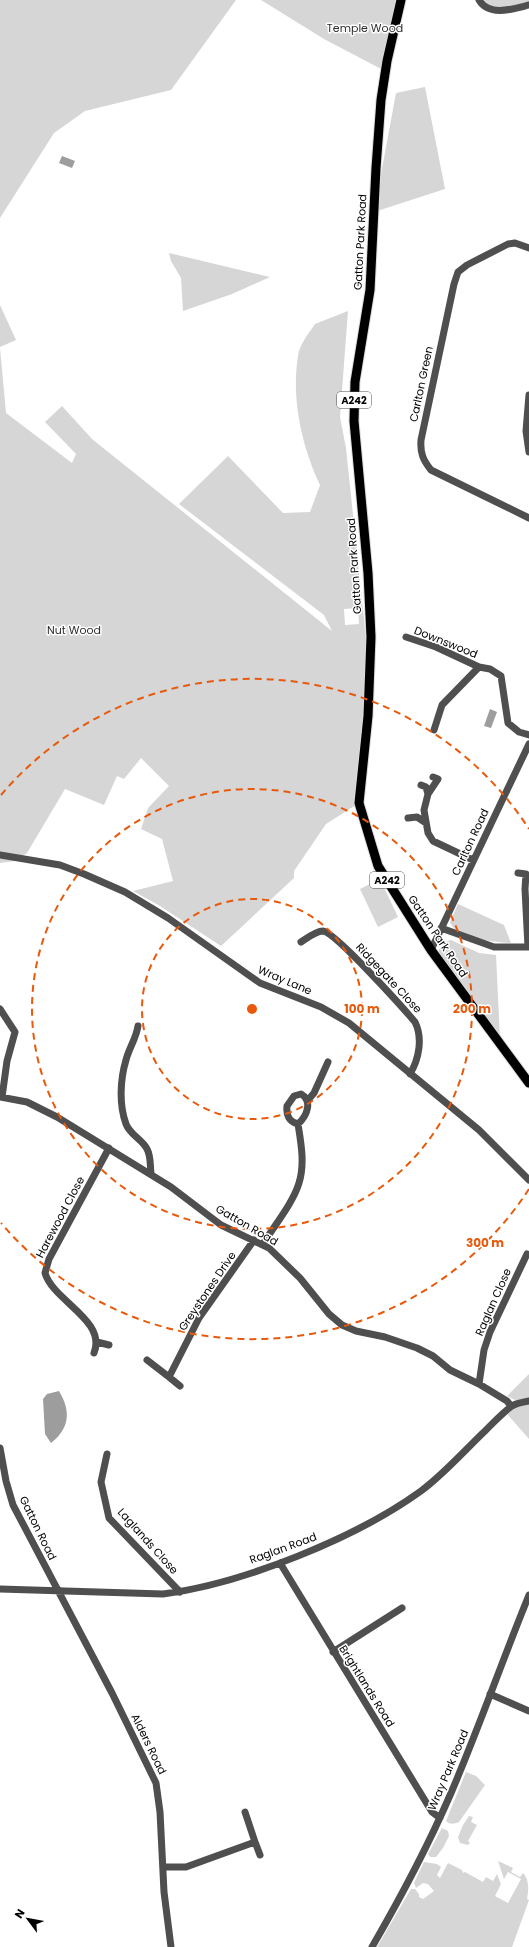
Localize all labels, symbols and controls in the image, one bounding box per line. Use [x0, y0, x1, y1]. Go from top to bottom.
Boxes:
park label: Temple Wood [327, 20, 403, 36]
street label: Gatton Park Road [349, 194, 371, 290]
street label: Carlton Green [405, 345, 437, 423]
road number: A242 [337, 392, 371, 408]
street label: Gatton Park Road [343, 517, 365, 615]
park label: Nut Wood [47, 622, 101, 638]
street label: Downswood [412, 622, 480, 662]
street label: Carlton Road [447, 806, 493, 878]
road number: A242 [370, 872, 404, 888]
street label: Gatton Park Road [404, 892, 472, 980]
street label: Ridgegate Close [352, 939, 426, 1017]
street label: Wray Lane [255, 961, 315, 999]
text: 100 m [344, 1000, 380, 1017]
text: 200 m [453, 1000, 491, 1017]
centre of rings [245, 1002, 259, 1016]
street label: Harewood Close [32, 1173, 88, 1261]
street label: Gatton Road [213, 1201, 281, 1249]
text: 300 m [466, 1234, 504, 1251]
street label: Greystones Drive [174, 1248, 240, 1334]
street label: Raglan Close [471, 1265, 515, 1338]
street label: Gatton Road [16, 1493, 60, 1563]
street label: Laglands Close [114, 1505, 182, 1578]
street label: Raglan Road [247, 1528, 319, 1568]
street label: Brightlands Road [335, 1642, 399, 1730]
street label: Alders Road [127, 1711, 171, 1777]
street label: Wray Park Road [424, 1727, 472, 1813]
north arrow [8, 1899, 48, 1939]
text: N [11, 1906, 28, 1921]

